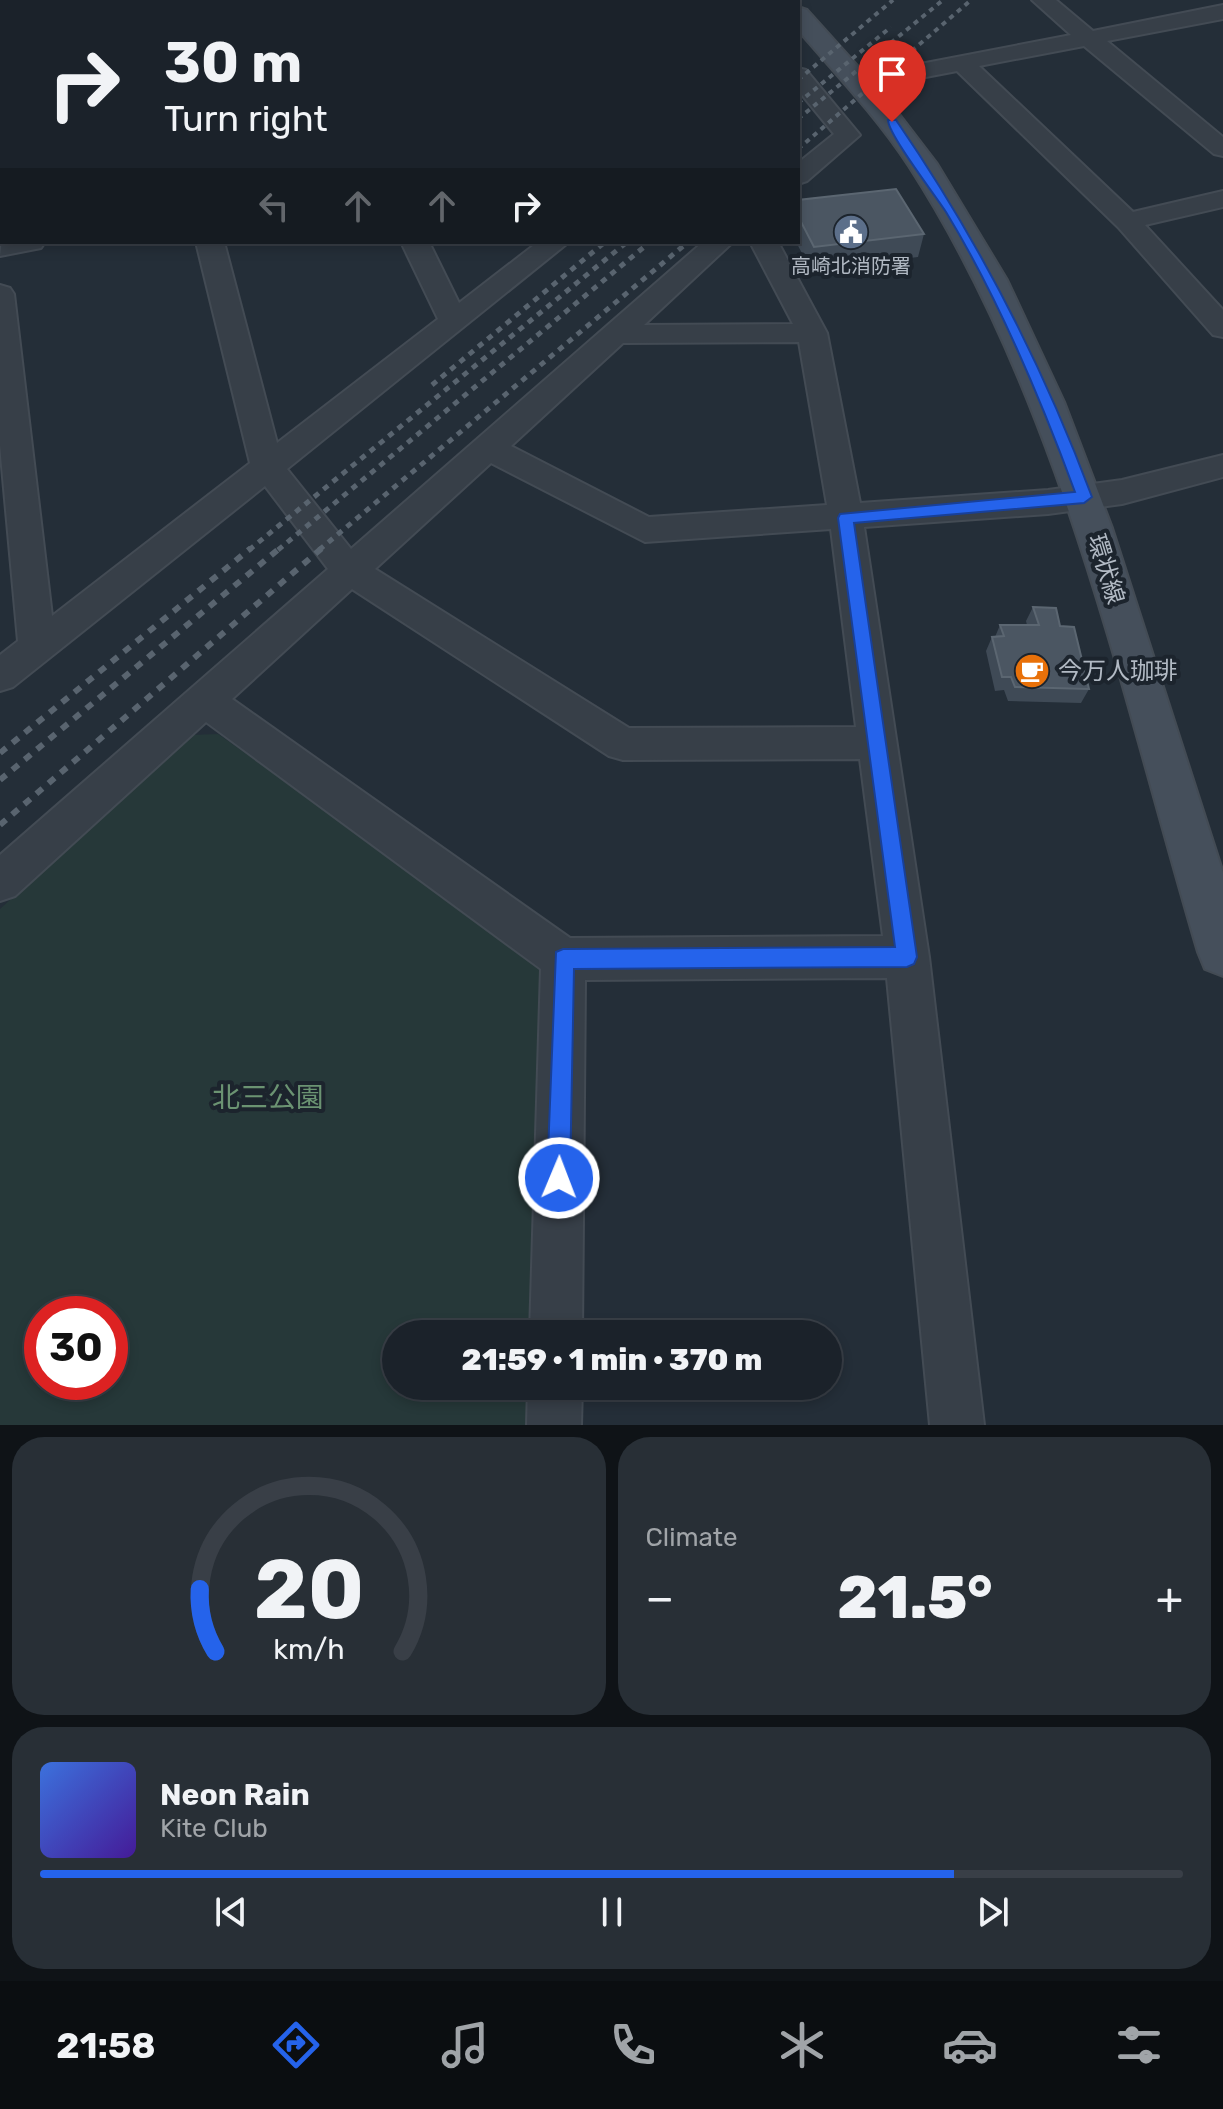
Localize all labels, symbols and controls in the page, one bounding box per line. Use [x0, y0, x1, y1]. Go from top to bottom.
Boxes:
text: 30 m [164, 30, 302, 96]
icon: right [32, 32, 136, 136]
pin [858, 40, 926, 122]
icon: arrive [870, 52, 914, 96]
text: Turn right [164, 97, 328, 140]
icon: left [252, 184, 296, 228]
icon: ahead [336, 184, 380, 228]
icon: ahead [420, 184, 464, 228]
icon: right [504, 184, 548, 228]
public building icon: 高崎北消防署 [832, 213, 870, 251]
place label: 高崎北消防署 [791, 254, 911, 278]
street label: 環状線 [1082, 530, 1130, 608]
cafe icon: 今万人珈琲 [1013, 652, 1051, 690]
place label: 今万人珈琲 [1058, 657, 1178, 685]
park label: 北三公園 [212, 1081, 324, 1114]
position arrow [517, 1136, 601, 1220]
speed limit sign: 30 [24, 1296, 128, 1400]
text: 21:59 · 1 min · 370 m [462, 1342, 762, 1378]
text: Climate [646, 1522, 738, 1553]
text: 20 [253, 1540, 364, 1639]
text: 21.5° [837, 1562, 993, 1633]
text: − [646, 1572, 674, 1624]
text: + [1156, 1572, 1183, 1624]
text: km/h [273, 1632, 344, 1666]
text: Neon Rain [160, 1777, 310, 1813]
text: Kite Club [160, 1813, 268, 1844]
icon: previous [209, 1890, 253, 1934]
icon: pause [590, 1890, 634, 1934]
icon: next [971, 1890, 1015, 1934]
icon: directions [268, 2017, 324, 2073]
icon: music [437, 2017, 493, 2073]
icon: phone [605, 2017, 661, 2073]
icon: climate [774, 2017, 830, 2073]
icon: car [942, 2017, 998, 2073]
icon: filters [1111, 2017, 1167, 2073]
text: 21:58 [56, 2024, 156, 2067]

